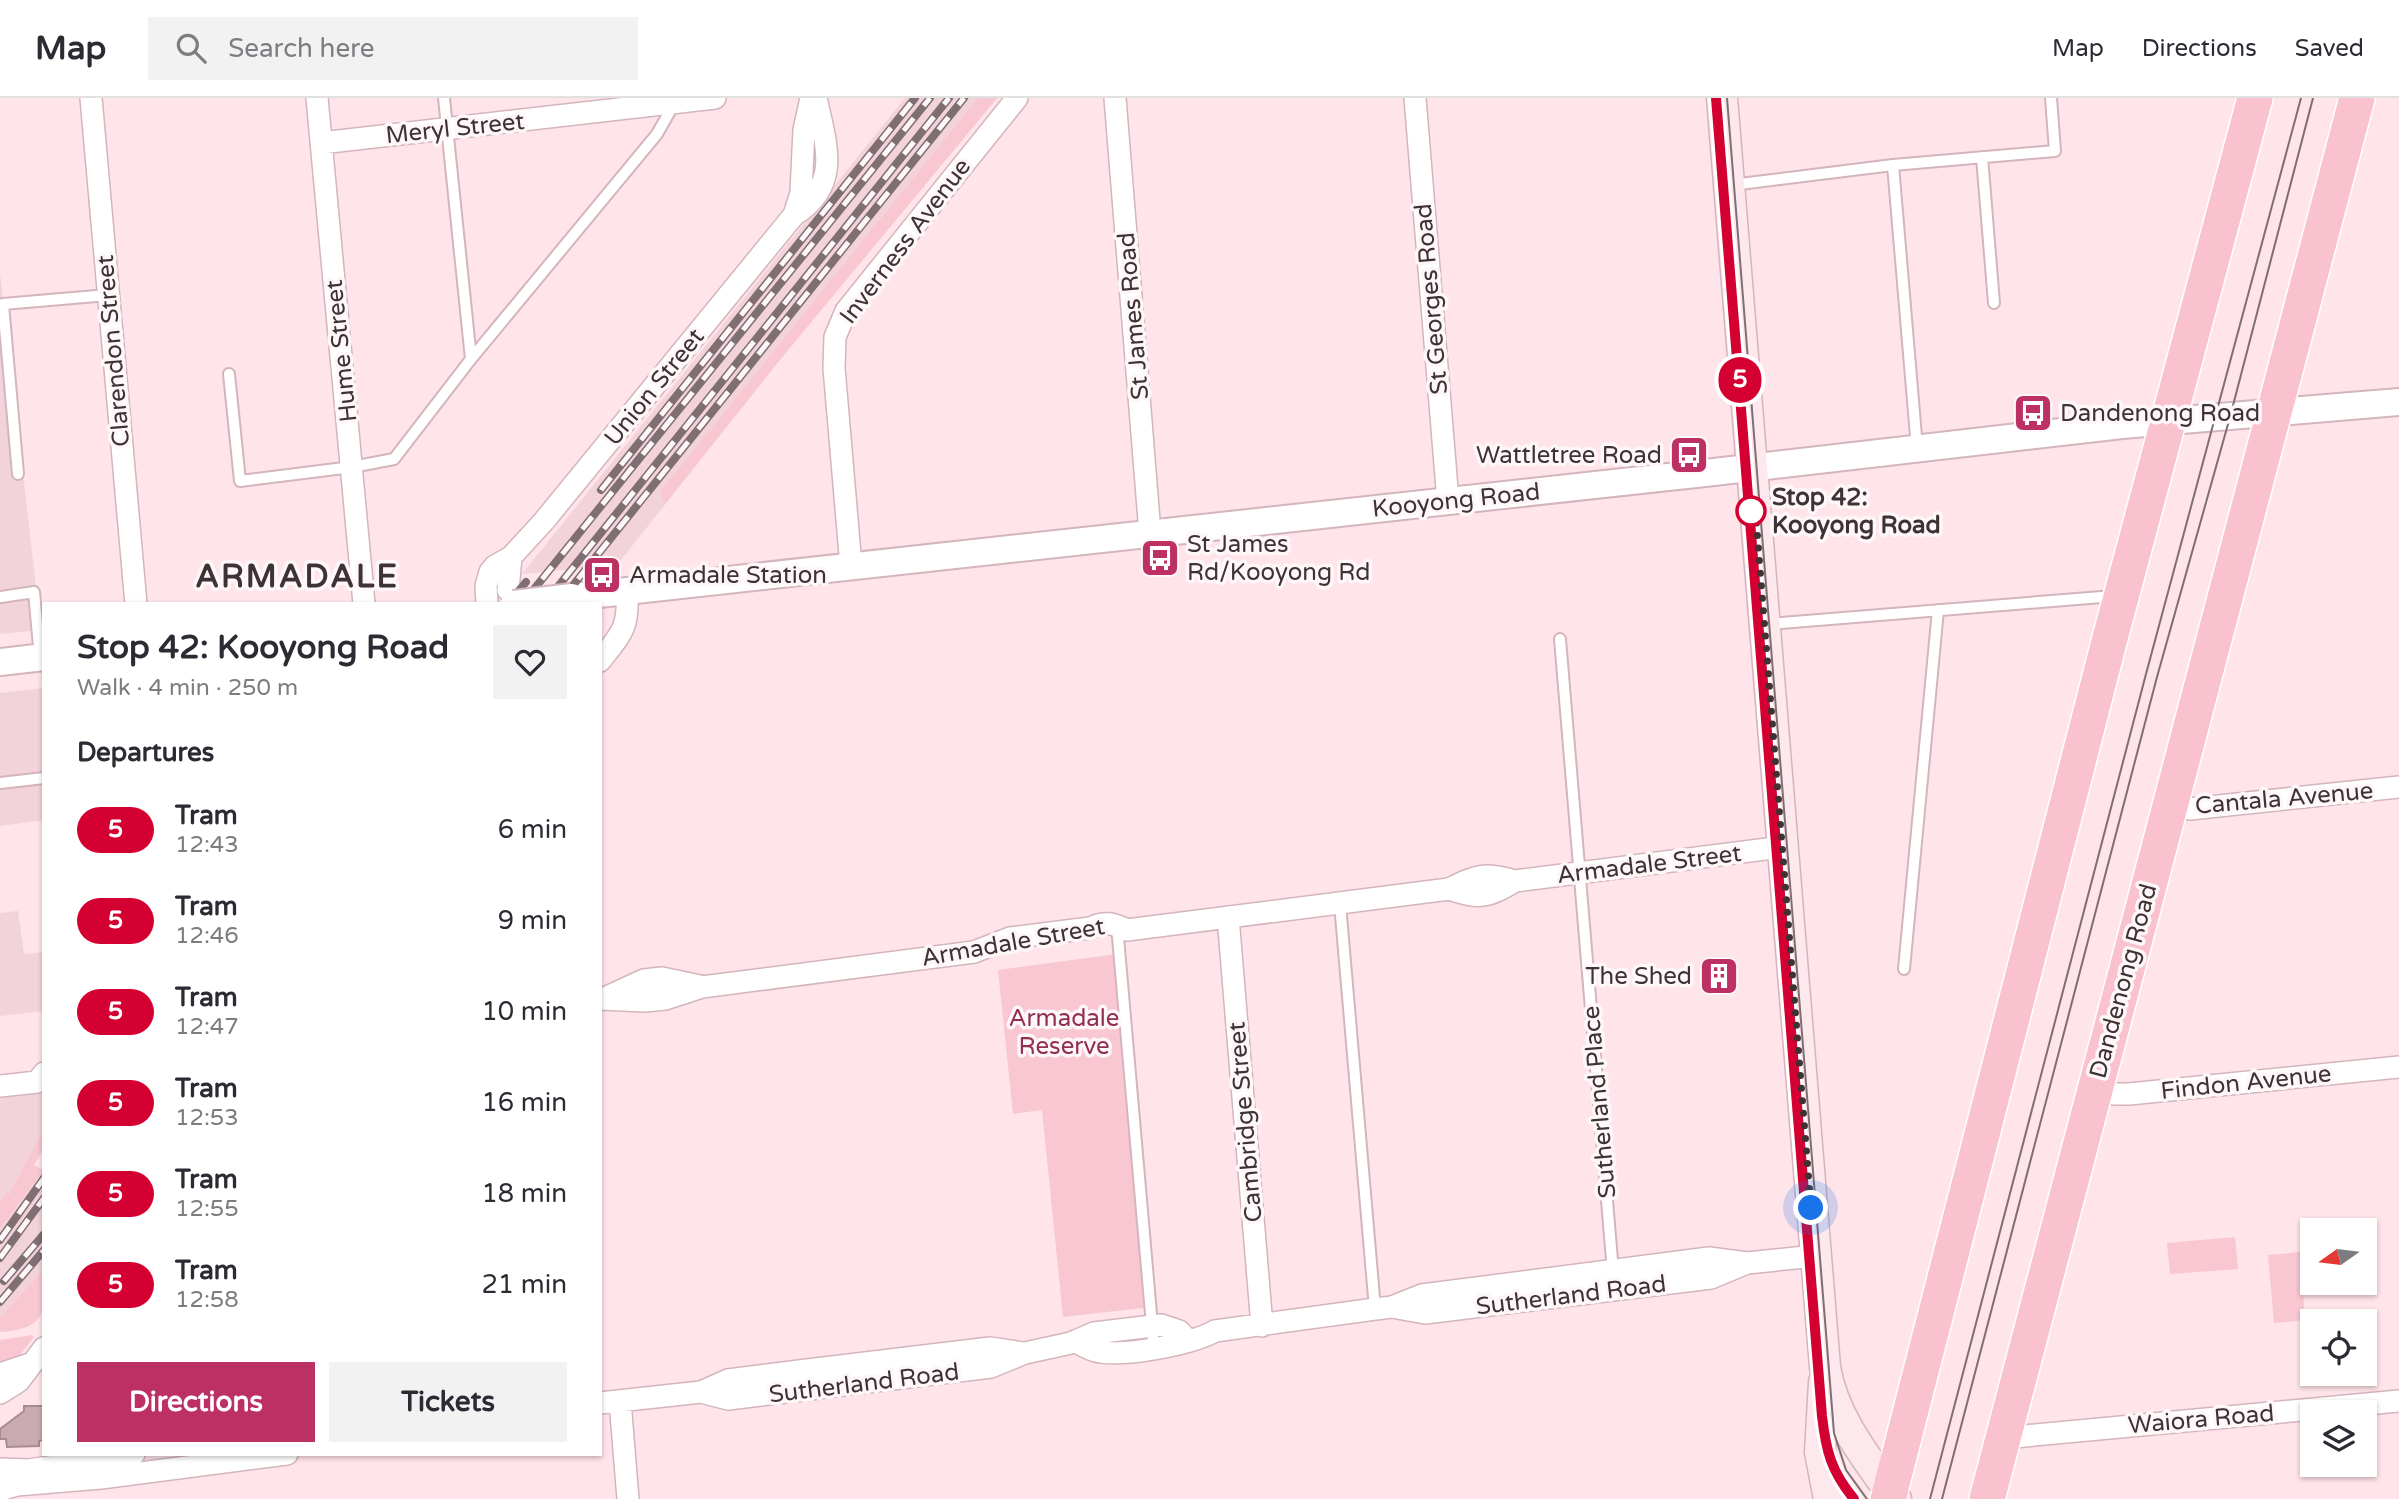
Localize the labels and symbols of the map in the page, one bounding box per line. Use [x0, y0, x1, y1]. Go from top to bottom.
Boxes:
street label: Meryl Street [384, 107, 526, 150]
street label: Inverness Avenue [834, 153, 977, 330]
street label: St Georges Road [1409, 202, 1454, 396]
street label: St James Road [1112, 231, 1155, 401]
street label: Clarendon Street [91, 254, 136, 448]
street label: Hume Street [320, 278, 363, 424]
street label: Union Street [598, 323, 710, 452]
line badge: 5 [1717, 357, 1763, 403]
bus stop icon: Dandenong Road [2012, 392, 2054, 434]
place label: Dandenong Road [2060, 399, 2260, 428]
bus stop icon: Wattletree Road [1668, 434, 1710, 476]
place label: Wattletree Road [1476, 441, 1662, 470]
street label: Kooyong Road [1371, 477, 1541, 524]
place label: Stop 42: Kooyong Road [1772, 483, 1941, 540]
marker: Stop 42: Kooyong Road [1736, 496, 1766, 526]
place label: St James Rd/Kooyong Rd [1187, 530, 1371, 587]
bus stop icon: St James Rd/Kooyong Rd [1139, 537, 1181, 579]
bus stop icon: Armadale Station [581, 554, 623, 596]
district label: ARMADALE [195, 558, 399, 596]
place label: Armadale Station [629, 561, 827, 590]
street label: Cantala Avenue [2194, 776, 2374, 821]
street label: Armadale Street [1555, 839, 1743, 890]
street label: Dandenong Road [2084, 881, 2163, 1082]
street label: Armadale Street [919, 912, 1107, 973]
building icon: The Shed [1698, 955, 1740, 997]
place label: The Shed [1585, 962, 1692, 991]
park label: Armadale Reserve [1009, 1004, 1119, 1061]
street label: Sutherland Place [1577, 1005, 1622, 1199]
street label: Cambridge Street [1222, 1020, 1269, 1223]
street label: Findon Avenue [2159, 1059, 2333, 1106]
your location [1793, 1190, 1828, 1225]
north arrow [2300, 1218, 2376, 1295]
street label: Sutherland Road [1474, 1269, 1668, 1322]
street label: Sutherland Road [767, 1357, 961, 1410]
street label: Waiora Road [2127, 1399, 2275, 1440]

